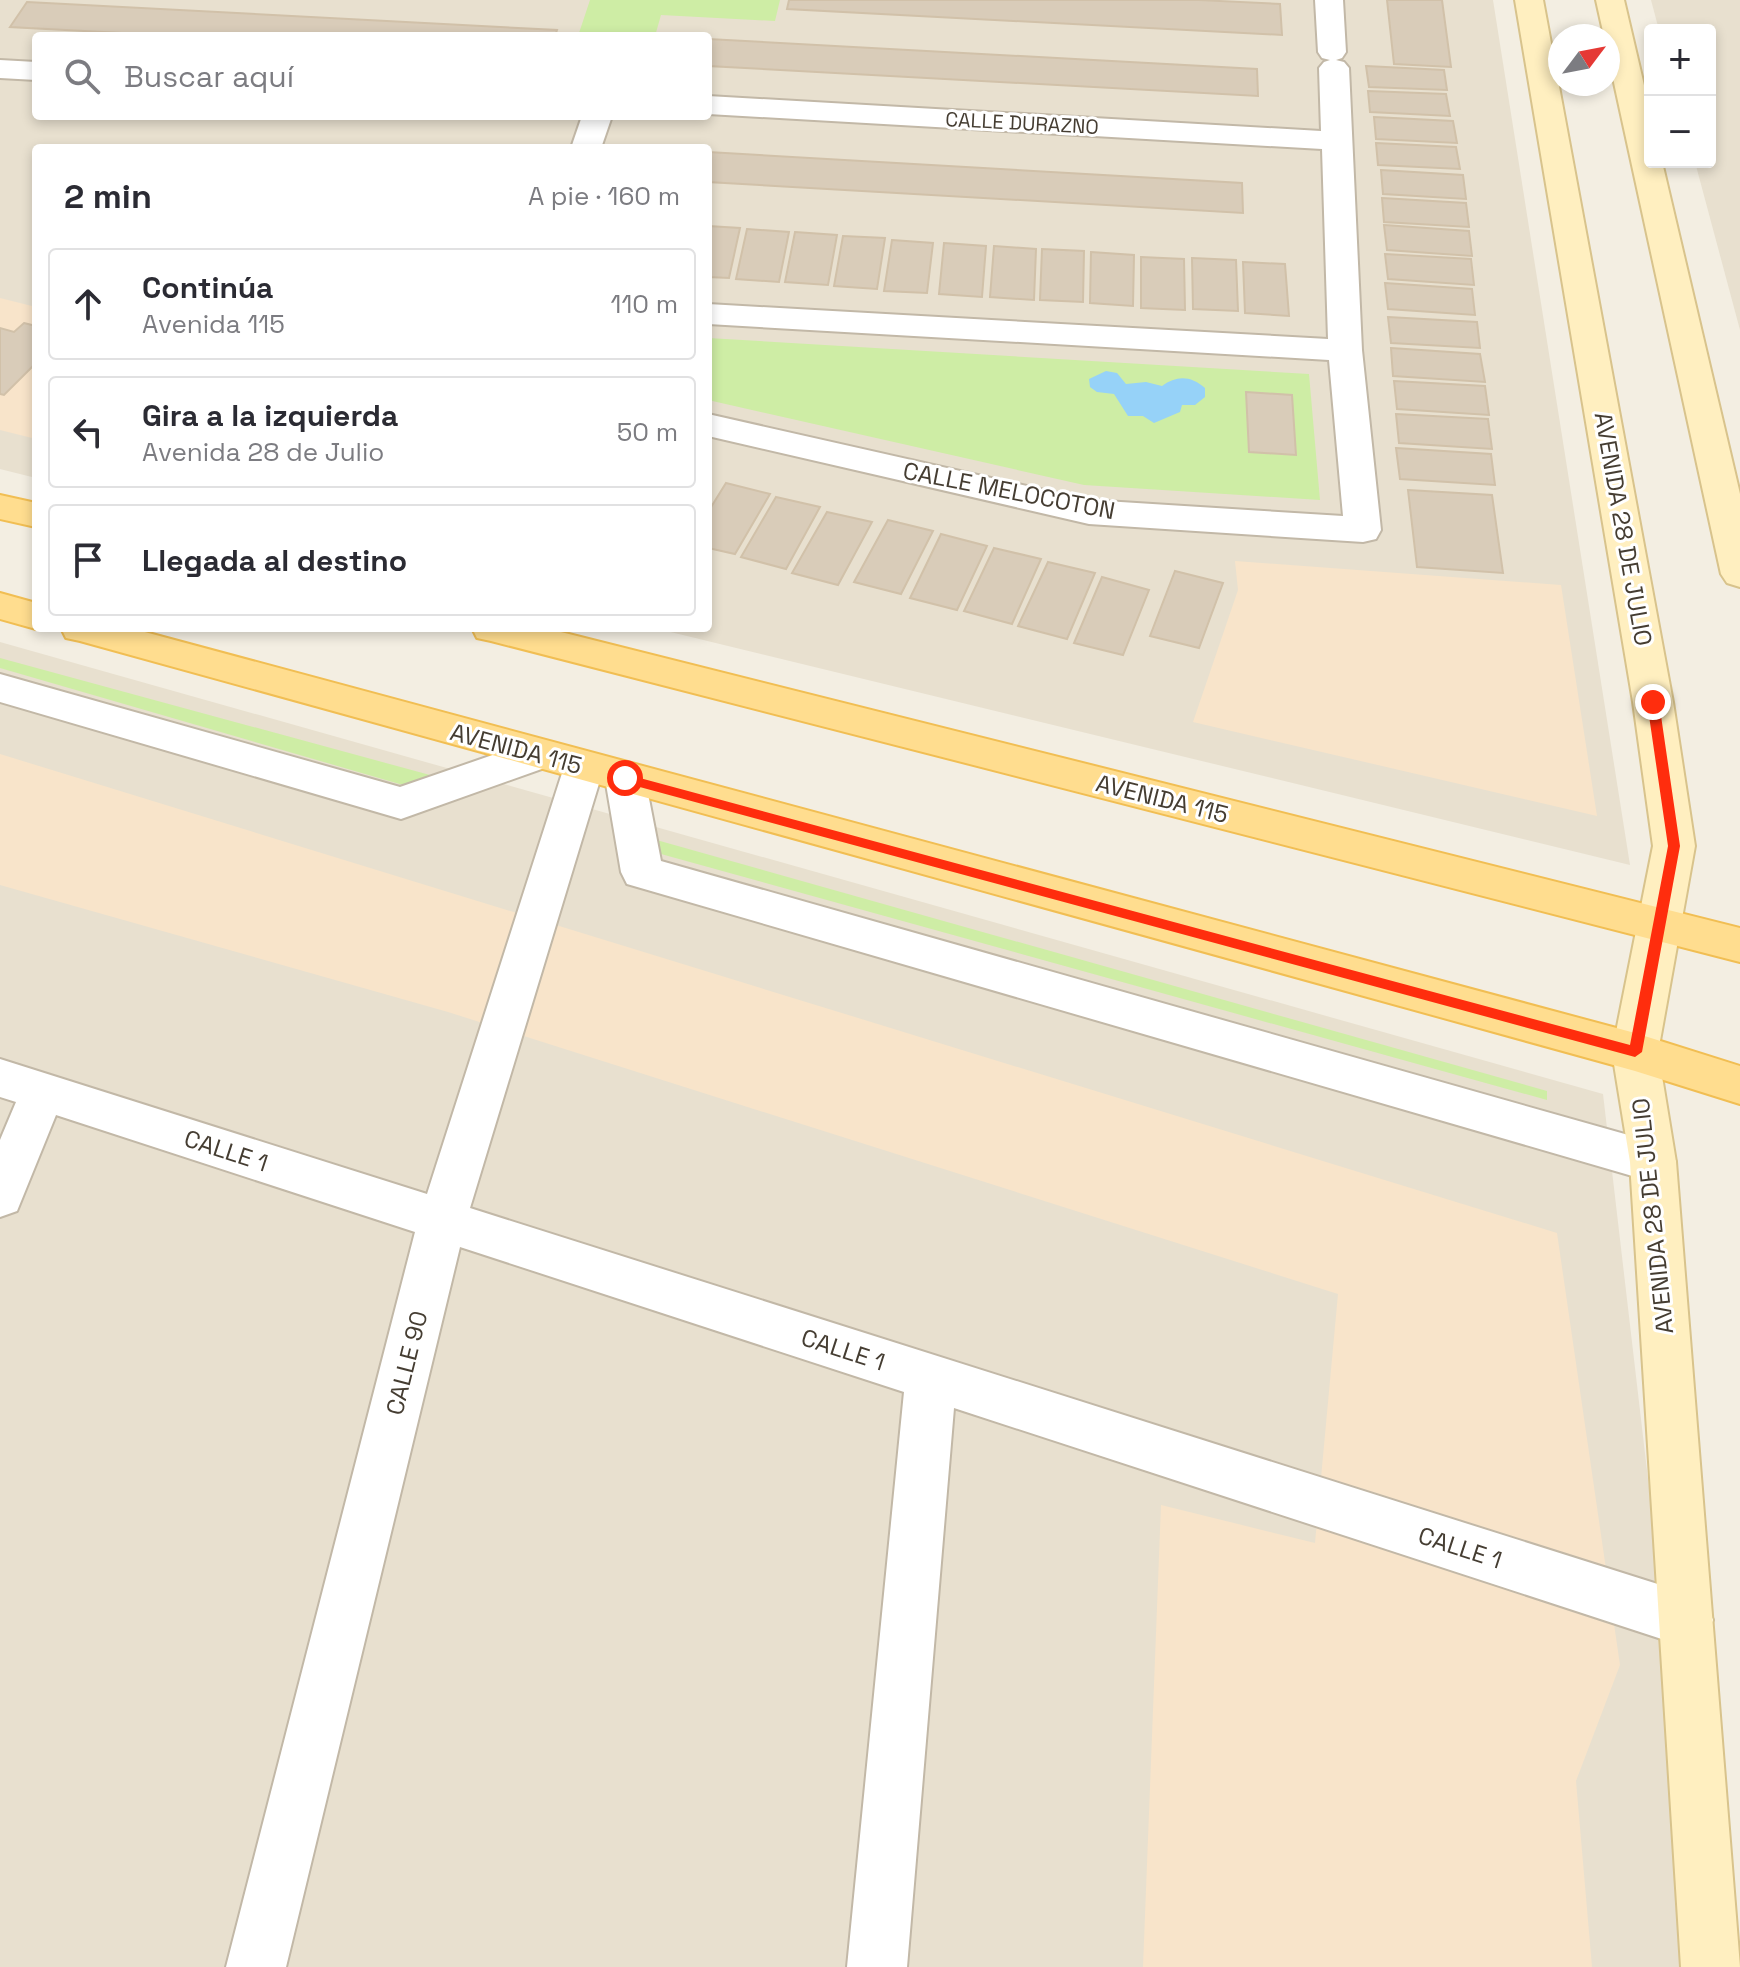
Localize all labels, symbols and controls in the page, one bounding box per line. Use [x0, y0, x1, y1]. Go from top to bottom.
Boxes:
north arrow [1548, 24, 1620, 96]
map controls [1644, 24, 1716, 168]
button: + [1644, 24, 1716, 96]
search box [32, 32, 712, 120]
icon: search [60, 54, 104, 98]
text: Buscar aquí [124, 57, 294, 96]
button: − [1644, 96, 1716, 168]
street label: CALLE DURAZNO [945, 106, 1099, 140]
text: 2 min [64, 175, 152, 218]
text: A pie · 160 m [528, 179, 680, 213]
text: Continúa [142, 268, 273, 307]
icon: ahead [66, 282, 110, 326]
text: 110 m [611, 287, 678, 321]
text: Avenida 115 [142, 307, 285, 341]
text: Gira a la izquierda [142, 396, 398, 435]
street label: AVENIDA 28 DE JULIO [1588, 409, 1659, 648]
icon: left [66, 410, 110, 454]
text: 50 m [617, 415, 678, 449]
text: Avenida 28 de Julio [142, 435, 384, 469]
street label: CALLE MELOCOTON [900, 455, 1118, 526]
icon: arrive [66, 538, 110, 582]
text: Llegada al destino [142, 541, 407, 580]
route end [1635, 684, 1671, 720]
street label: AVENIDA 115 [447, 716, 585, 781]
route start [607, 760, 643, 796]
street label: AVENIDA 115 [1093, 767, 1231, 830]
street label: AVENIDA 28 DE JULIO [1625, 1097, 1680, 1336]
street label: CALLE 1 [180, 1122, 272, 1179]
street label: CALLE 90 [379, 1308, 434, 1418]
street label: CALLE 1 [797, 1321, 889, 1378]
street label: CALLE 1 [1414, 1519, 1506, 1576]

